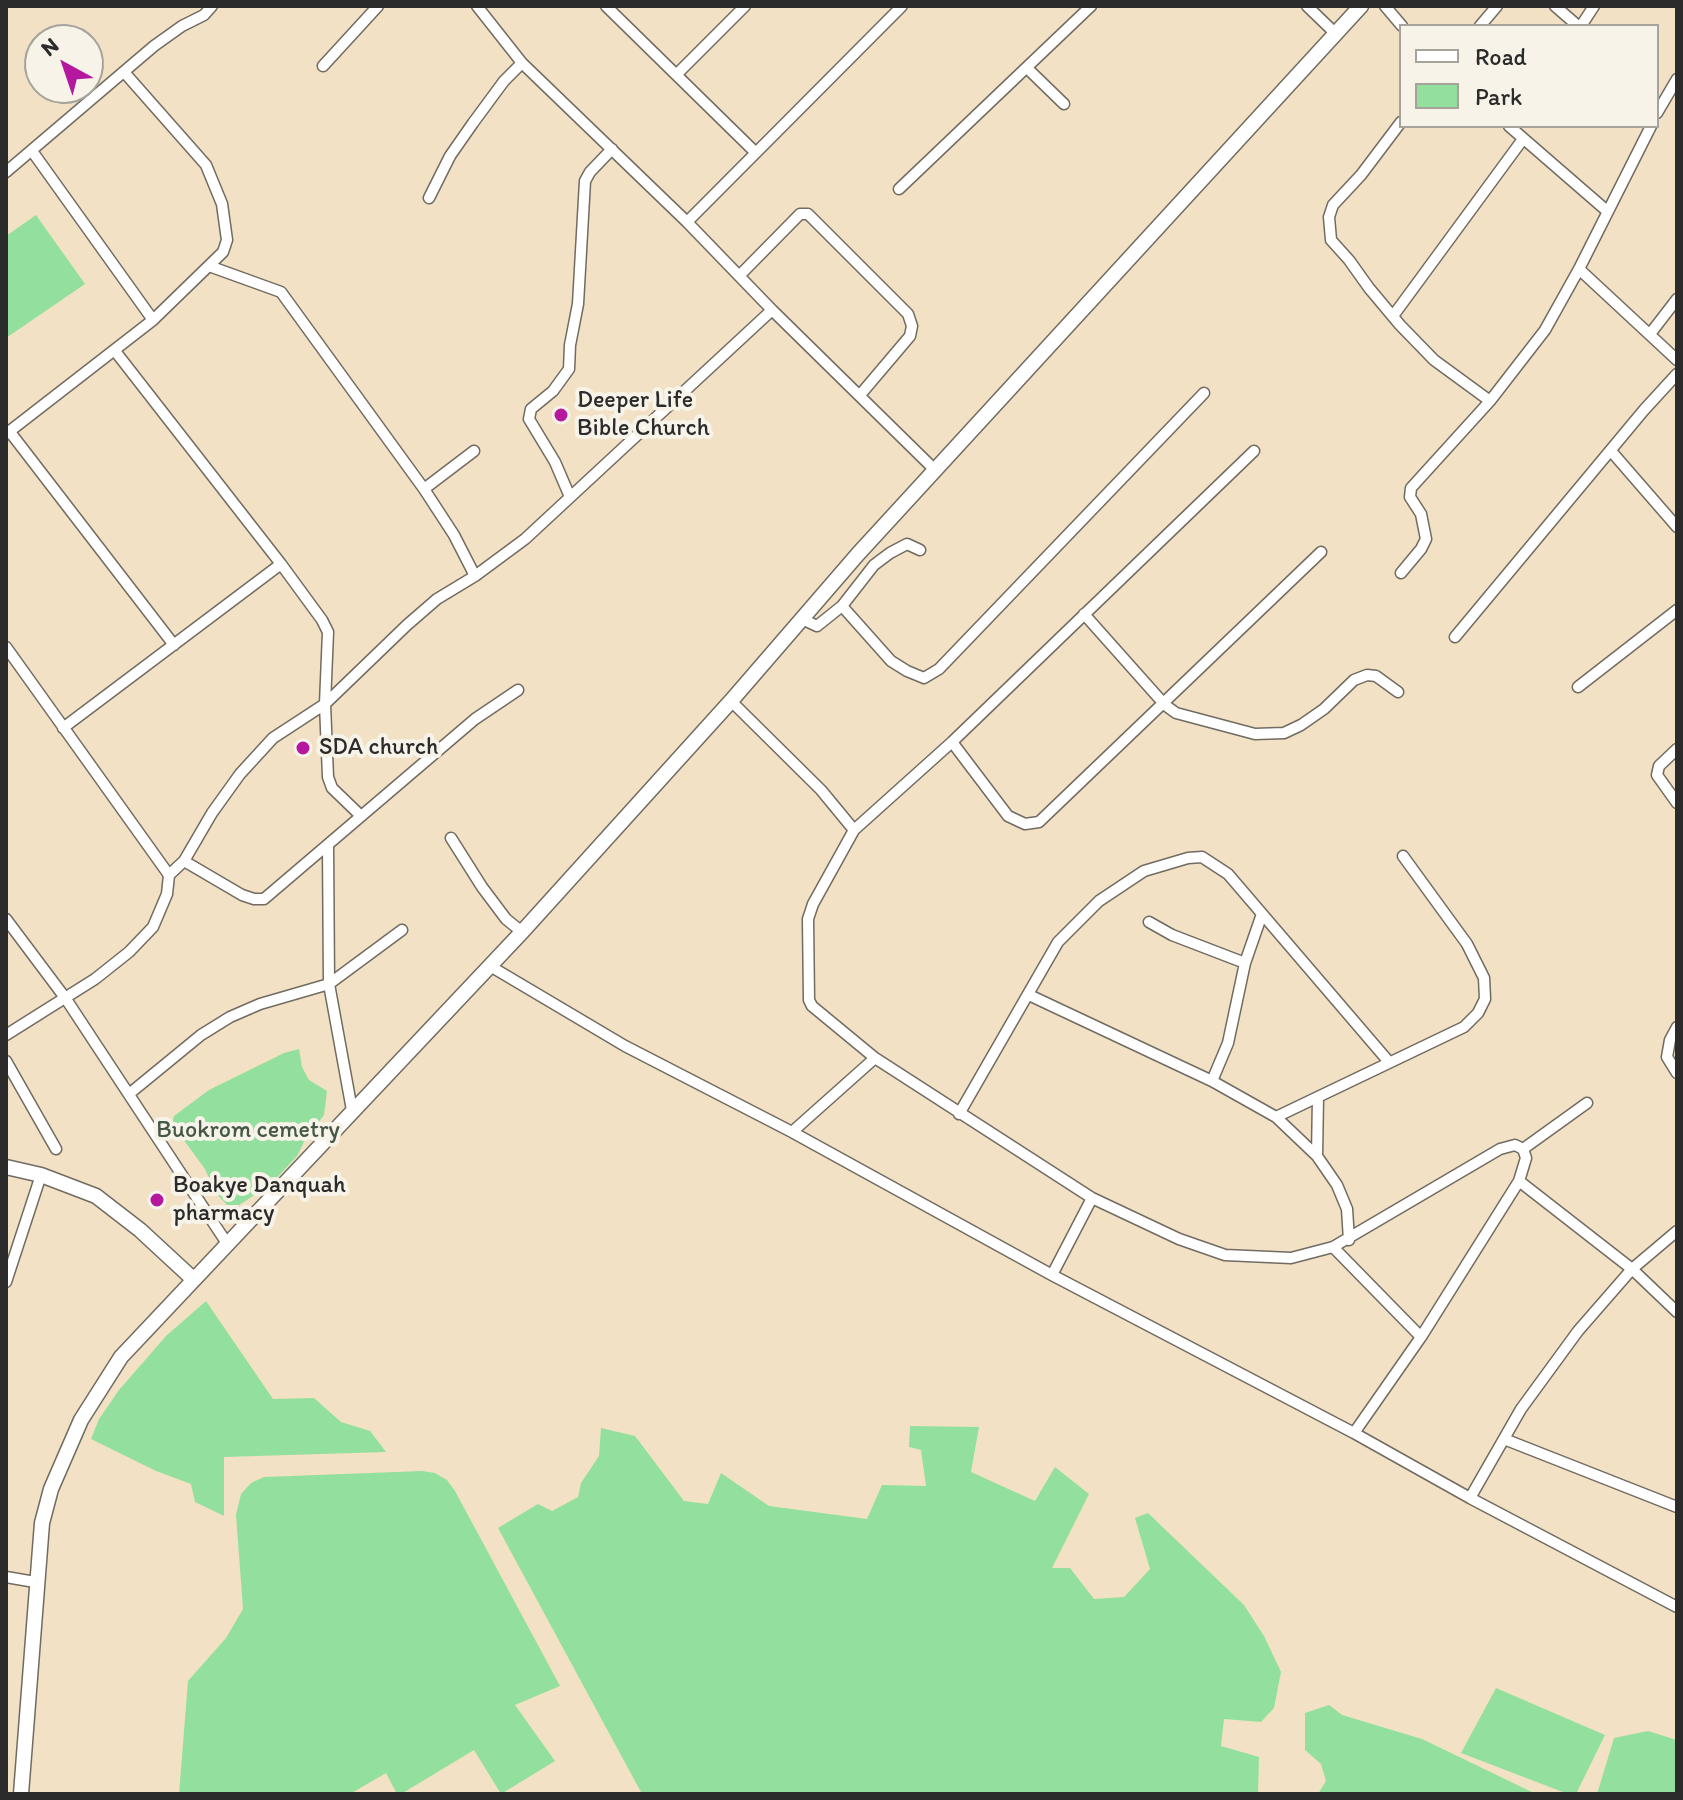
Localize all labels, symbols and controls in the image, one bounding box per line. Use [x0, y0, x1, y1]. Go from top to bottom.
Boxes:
north arrow [24, 24, 104, 104]
legend [1399, 24, 1659, 128]
text: N [35, 32, 64, 62]
text: Road [1475, 42, 1527, 71]
text: Park [1475, 82, 1522, 111]
place label: Deeper Life Bible Church [577, 387, 710, 443]
marker: Deeper Life Bible Church [552, 406, 570, 424]
place label: SDA church [319, 734, 438, 762]
marker: SDA church [294, 739, 312, 757]
park label: Buokrom cemetry [156, 1117, 340, 1145]
place label: Boakye Danquah pharmacy [173, 1172, 346, 1228]
marker: Boakye Danquah pharmacy [148, 1191, 166, 1209]

